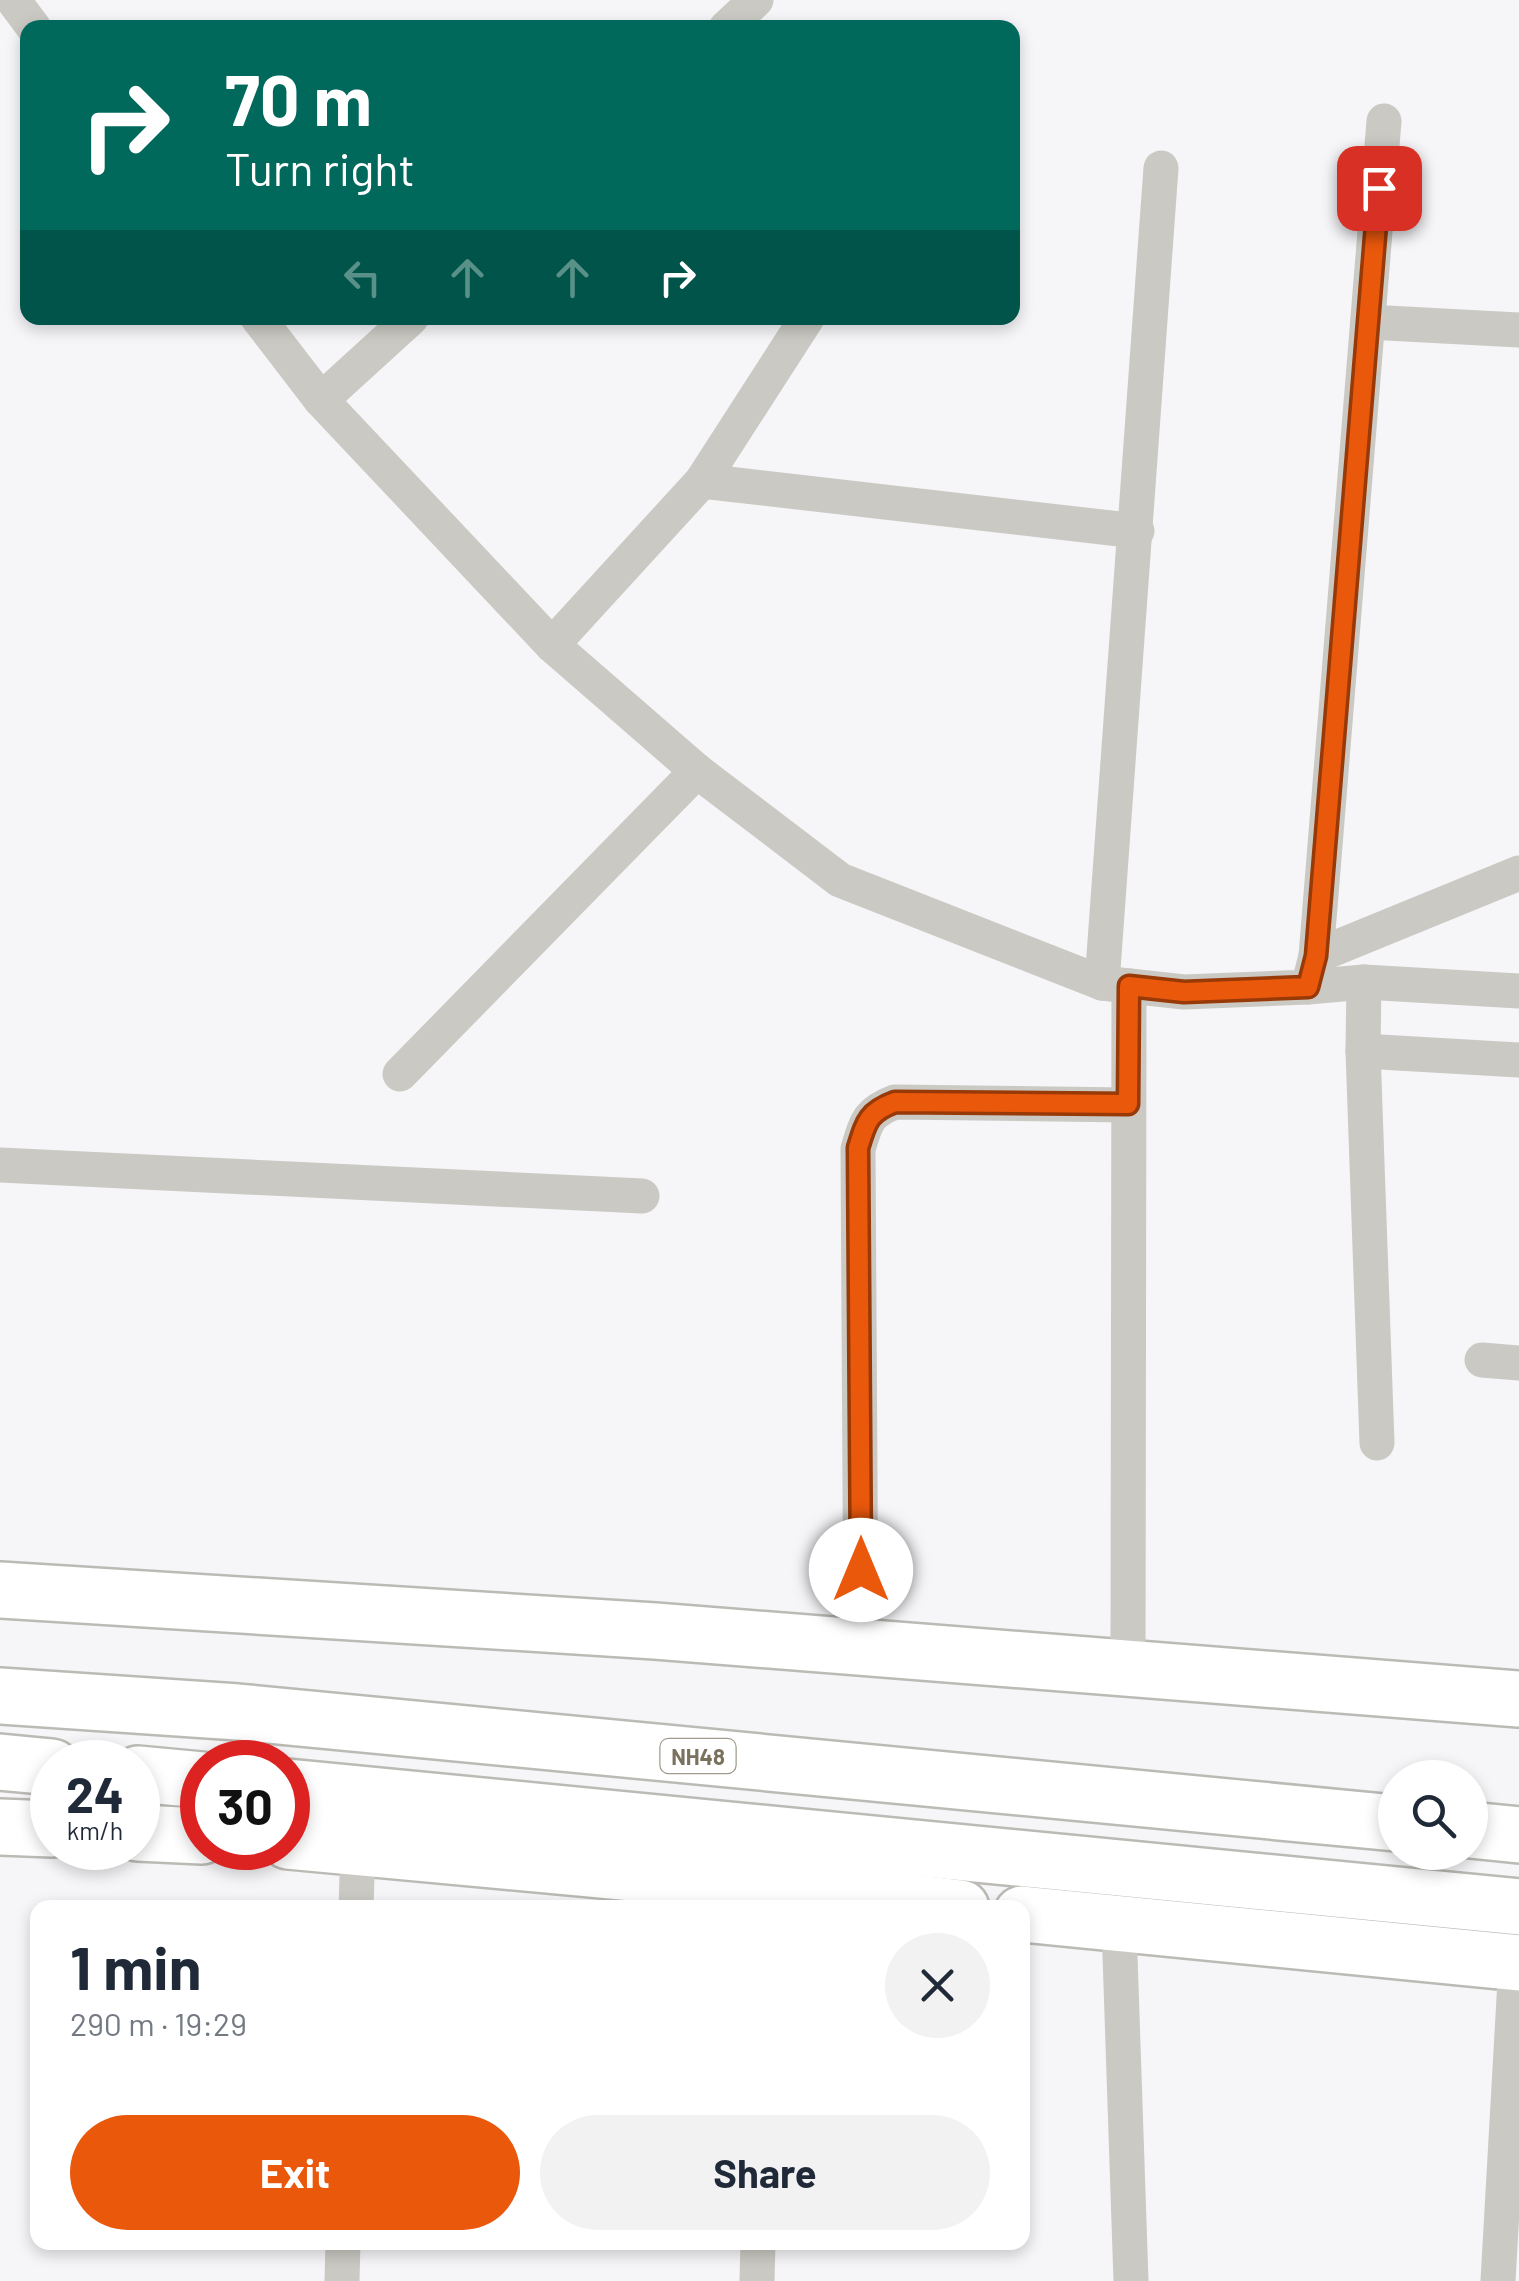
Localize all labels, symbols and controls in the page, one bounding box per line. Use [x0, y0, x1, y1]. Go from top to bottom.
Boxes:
text: 70 m [225, 56, 372, 140]
icon: right [60, 60, 190, 190]
text: Turn right [225, 141, 415, 195]
pin [1337, 146, 1422, 231]
icon: arrive [1352, 161, 1407, 216]
icon: left [335, 250, 390, 305]
icon: ahead [440, 250, 495, 305]
icon: ahead [545, 250, 600, 305]
icon: right [650, 250, 705, 305]
position arrow [809, 1518, 913, 1622]
road number: NH48 [660, 1739, 736, 1773]
speed limit sign: 30 [180, 1740, 310, 1870]
map controls [1378, 1760, 1488, 1870]
button: search [1378, 1760, 1488, 1870]
text: 24 [66, 1763, 124, 1823]
text: km/h [67, 1815, 123, 1845]
text: 1 min [70, 1930, 201, 2002]
button: close [885, 1933, 990, 2038]
text: 290 m · 19:29 [70, 2004, 247, 2042]
button: Exit [70, 2115, 520, 2230]
button: Share [540, 2115, 990, 2230]

